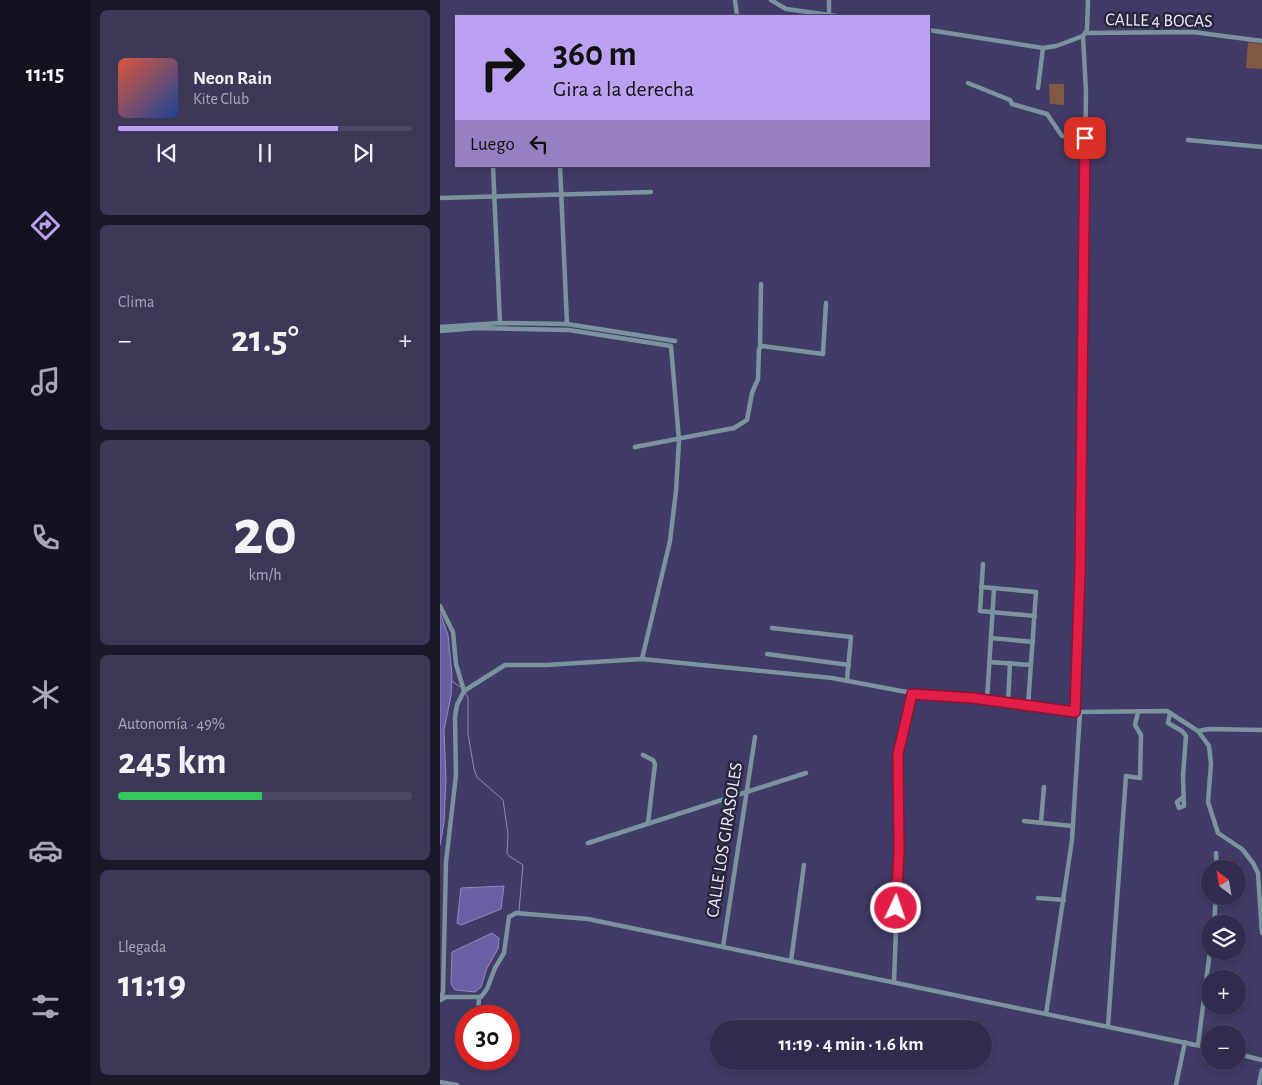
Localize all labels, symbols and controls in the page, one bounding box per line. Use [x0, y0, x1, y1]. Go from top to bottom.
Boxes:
street label: CALLE 4 BOCAS [1105, 11, 1213, 31]
icon: right [470, 35, 535, 100]
text: 360 m [553, 37, 637, 72]
text: 11:15 [26, 63, 64, 85]
text: Neon Rain [193, 69, 272, 88]
text: Gira a la derecha [553, 78, 694, 100]
text: Kite Club [193, 91, 249, 107]
pin [1064, 117, 1106, 159]
icon: arrive [1071, 124, 1099, 152]
icon: left [525, 130, 553, 158]
text: Luego [470, 135, 515, 154]
icon: previous [153, 139, 181, 167]
icon: pause [251, 139, 279, 167]
icon: next [349, 139, 377, 167]
icon: directions [28, 208, 63, 243]
text: Clima [118, 294, 154, 310]
text: 21.5° [231, 321, 299, 359]
text: − [118, 327, 131, 355]
text: + [399, 327, 412, 355]
icon: music [28, 364, 63, 399]
text: 20 [233, 501, 297, 566]
icon: phone [28, 520, 63, 555]
text: km/h [248, 567, 282, 583]
icon: climate [28, 677, 63, 712]
text: Autonomía · 49% [118, 716, 225, 732]
text: 245 km [118, 743, 227, 781]
street label: CALLE LOS GIRASOLES [704, 761, 746, 919]
icon: car [28, 833, 63, 868]
north arrow [1201, 860, 1246, 905]
map controls [1201, 860, 1246, 1070]
position arrow [869, 881, 921, 933]
button: layers [1201, 915, 1246, 960]
text: Llegada [118, 939, 166, 955]
text: 11:19 [118, 966, 186, 1004]
button: + [1201, 970, 1246, 1015]
icon: filters [28, 989, 63, 1024]
speed limit sign: 30 [455, 1005, 520, 1070]
button: − [1201, 1025, 1246, 1070]
text: 11:19 · 4 min · 1.6 km [779, 1035, 923, 1054]

